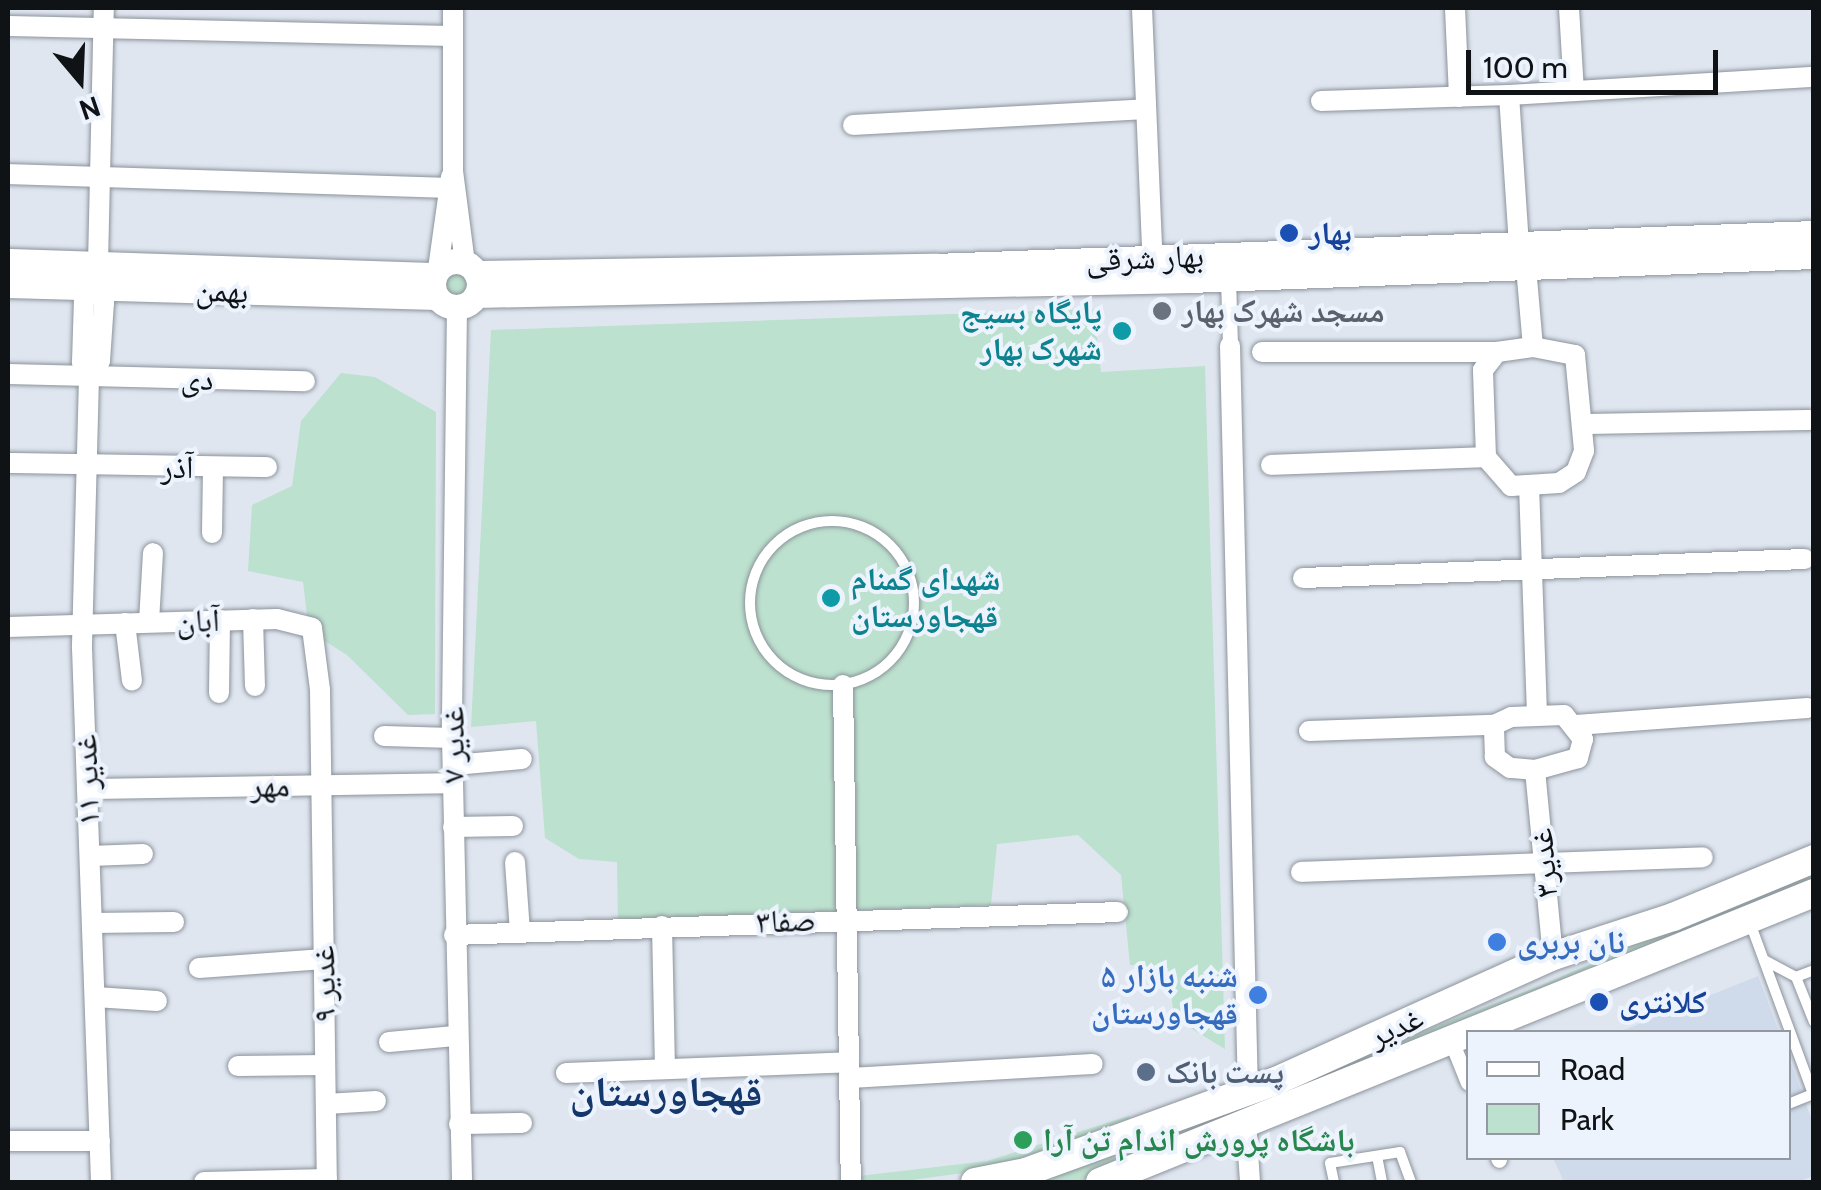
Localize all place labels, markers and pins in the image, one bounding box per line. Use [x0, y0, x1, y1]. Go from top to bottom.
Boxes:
place label: بهار [1309, 214, 1352, 252]
marker: بهار [1278, 222, 1300, 244]
place label: مسجد شهرک بهار [1182, 292, 1385, 330]
place label: پایگاه بسیج شهرک بهار [960, 294, 1102, 369]
marker: مسجد شهرک بهار [1151, 300, 1173, 322]
marker: پایگاه بسیج شهرک بهار [1111, 320, 1133, 342]
place label: شهدای گمنام قهجاورستان [851, 561, 1000, 636]
marker: شهدای گمنام قهجاورستان [820, 587, 842, 609]
place label: نان بربری [1517, 923, 1625, 961]
marker: نان بربری [1486, 931, 1508, 953]
place label: ۵ شنبه بازار قهجاورستان [1091, 958, 1238, 1033]
place label: کلانتری [1619, 983, 1707, 1021]
marker: ۵ شنبه بازار قهجاورستان [1247, 984, 1269, 1006]
marker: کلانتری [1588, 991, 1610, 1013]
place label: پست بانک [1166, 1053, 1284, 1091]
marker: پست بانک [1135, 1061, 1157, 1083]
place label: باشگاه پرورش اندام تن آرا [1043, 1121, 1354, 1159]
marker: باشگاه پرورش اندام تن آرا [1012, 1129, 1034, 1151]

